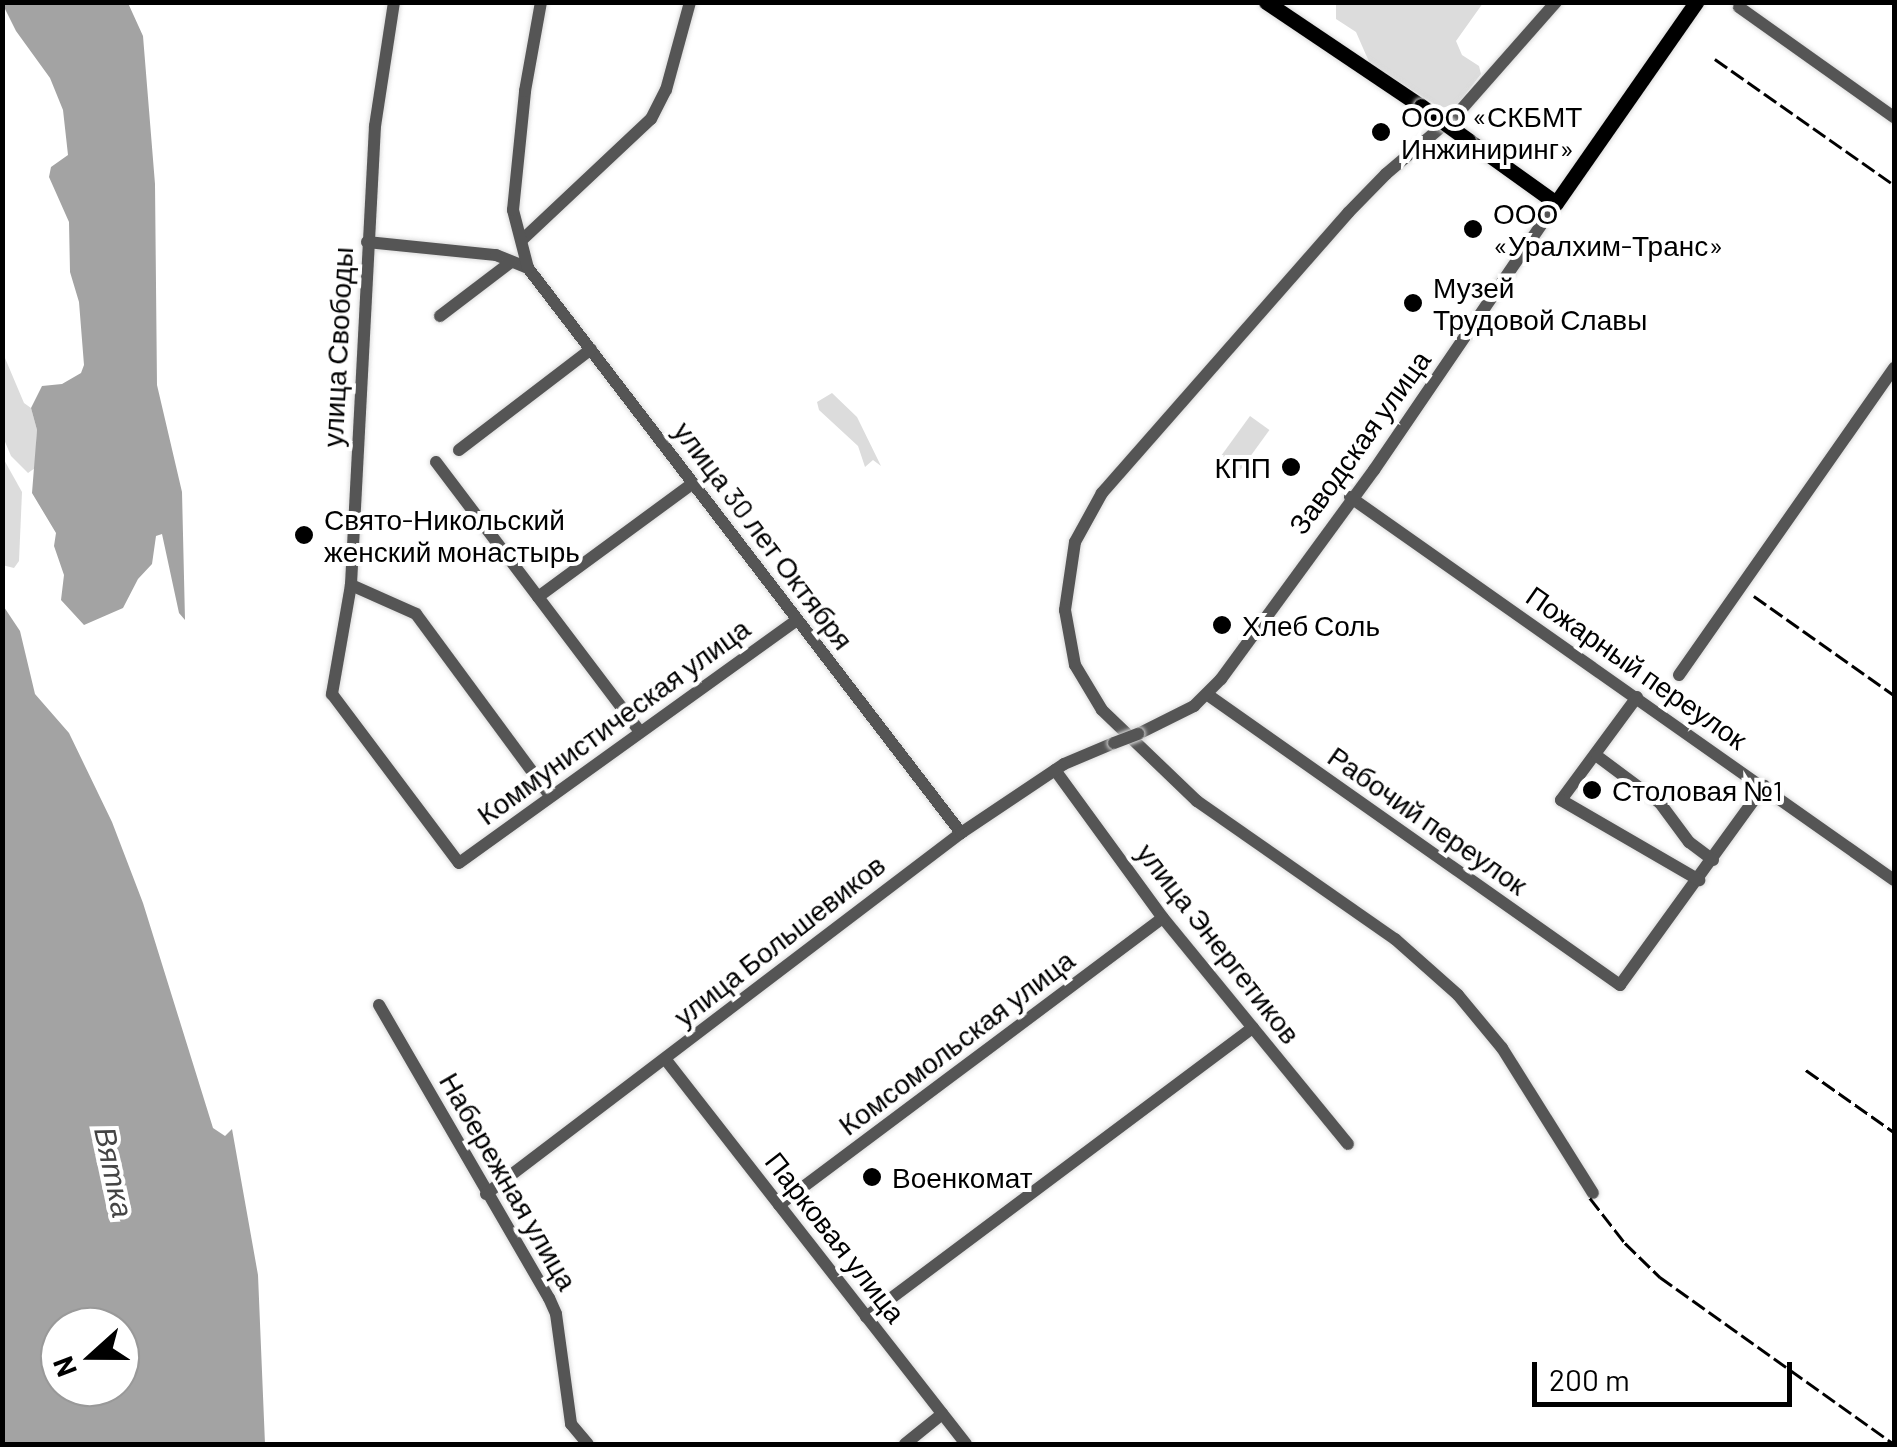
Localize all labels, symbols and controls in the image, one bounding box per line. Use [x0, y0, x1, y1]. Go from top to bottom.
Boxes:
place label: ООО «СКБМТ Инжиниринг» [1401, 99, 1582, 165]
marker: ООО «СКБМТ Инжиниринг» [1370, 121, 1392, 143]
place label: ООО «Уралхим-Транс» [1493, 196, 1723, 262]
marker: ООО «Уралхим-Транс» [1462, 218, 1484, 240]
street label: улица Свободы [315, 246, 359, 448]
place label: Музей Трудовой Славы [1433, 270, 1647, 336]
marker: Музей Трудовой Славы [1402, 292, 1424, 314]
street label: Заводская улица [1281, 344, 1437, 540]
street label: улица 30 лет Октября [667, 414, 861, 656]
place label: КПП [1214, 450, 1271, 484]
marker: КПП [1280, 456, 1302, 478]
place label: Свято-Никольский женский монастырь [324, 502, 580, 568]
marker: Свято-Никольский женский монастырь [293, 524, 315, 546]
street label: Пожарный переулок [1520, 578, 1754, 756]
place label: Хлеб Соль [1242, 608, 1380, 642]
street label: Коммунистическая улица [470, 611, 756, 831]
marker: Хлеб Соль [1211, 614, 1233, 636]
street label: Рабочий переулок [1322, 739, 1534, 901]
place label: Столовая №1 [1612, 773, 1783, 807]
marker: Столовая №1 [1581, 779, 1603, 801]
street label: улица Энергетиков [1130, 836, 1308, 1050]
street label: улица Большевиков [667, 847, 891, 1033]
street label: Комсомольская улица [832, 942, 1080, 1142]
street label: Набережная улица [433, 1066, 585, 1296]
water label: Вятка [88, 1123, 142, 1221]
street label: Парковая улица [759, 1145, 913, 1329]
place label: Военкомат [892, 1160, 1032, 1194]
marker: Военкомат [861, 1166, 883, 1188]
north arrow [40, 1307, 140, 1407]
scale bar [1537, 1342, 1797, 1404]
text: N [45, 1352, 83, 1382]
text: 200 m [1549, 1361, 1630, 1397]

